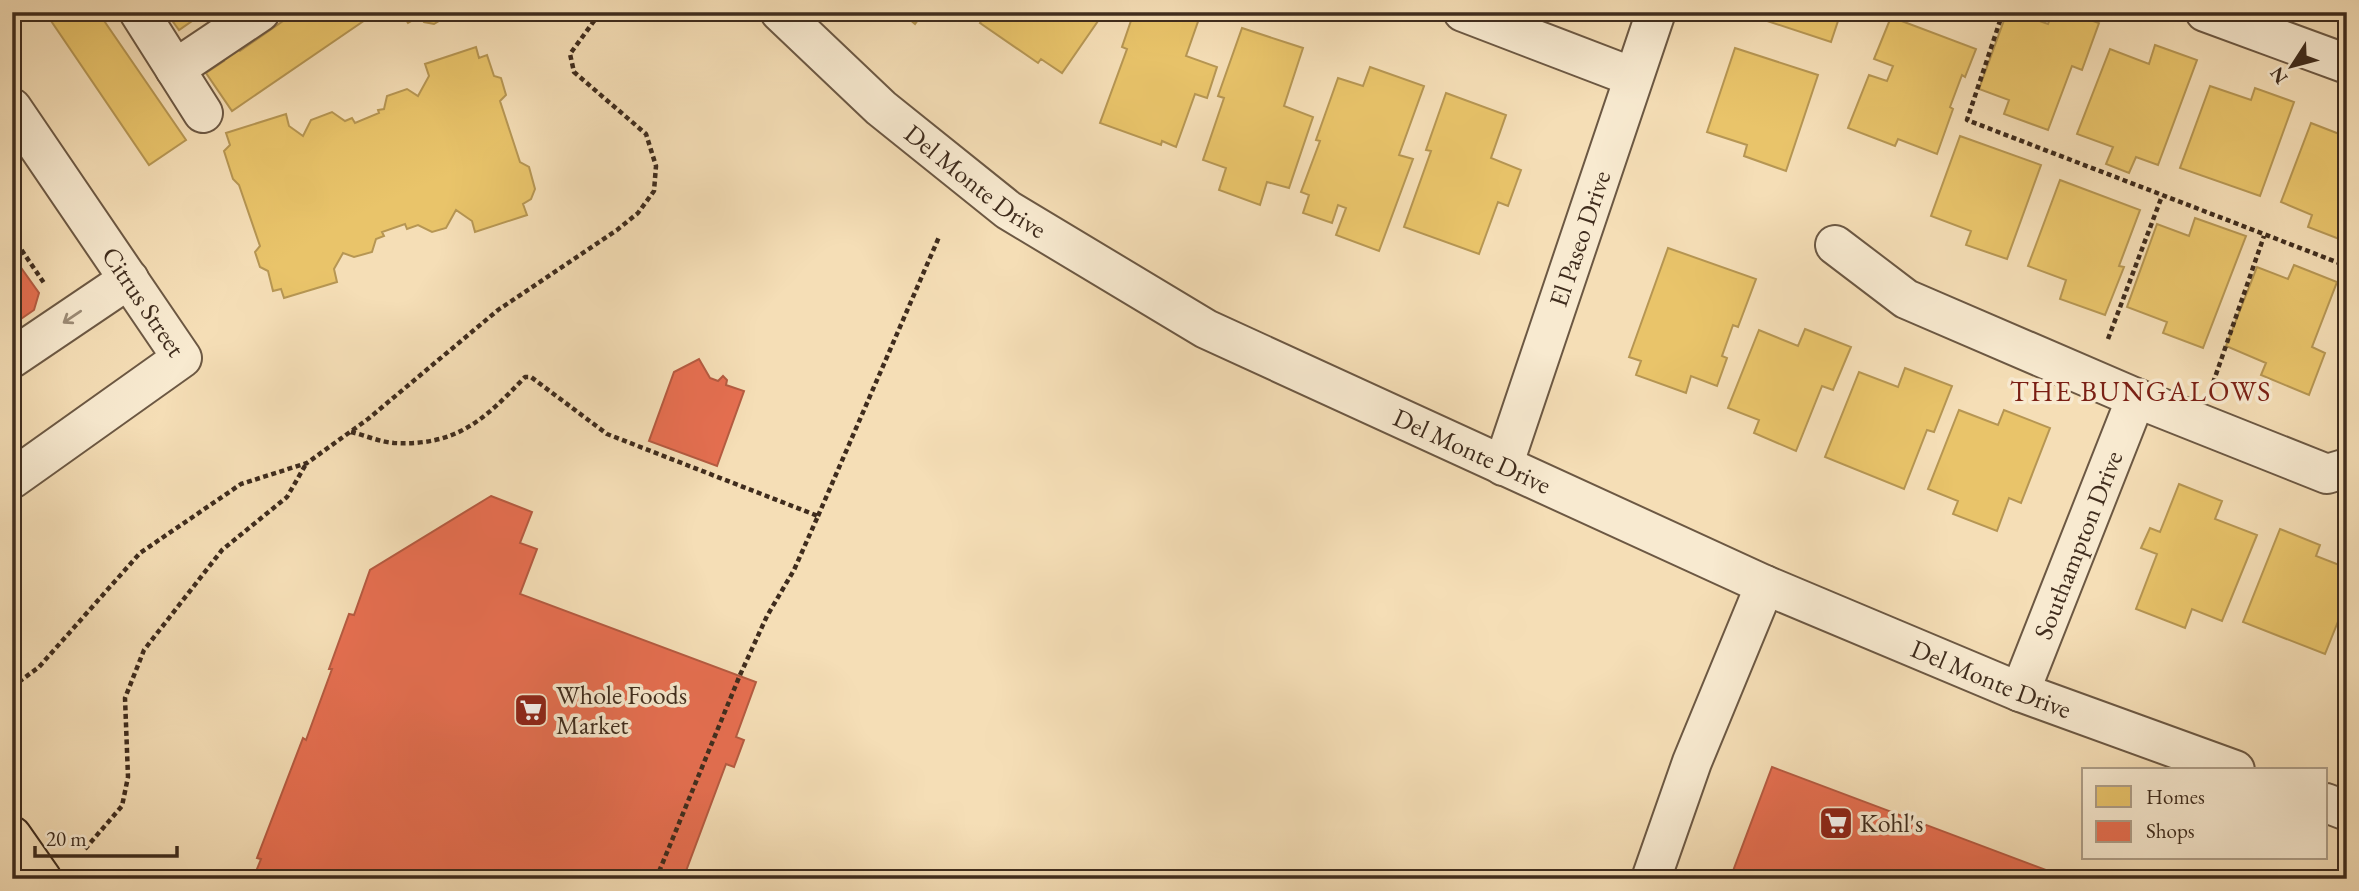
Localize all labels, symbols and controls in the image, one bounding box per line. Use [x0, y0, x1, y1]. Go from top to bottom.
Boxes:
north arrow [2258, 32, 2328, 102]
text: N [2264, 62, 2293, 89]
street label: Del Monte Drive [897, 117, 1052, 246]
street label: El Paseo Drive [1541, 166, 1618, 311]
street label: Citrus Street [94, 240, 193, 363]
one-way arrow [63, 310, 82, 324]
district label: THE BUNGALOWS [2010, 373, 2272, 409]
street label: Del Monte Drive [1388, 400, 1556, 502]
street label: Southampton Drive [2025, 446, 2130, 644]
street label: Del Monte Drive [1906, 631, 2076, 726]
place label: Whole Foods Market [556, 678, 687, 742]
supermarket icon: Whole Foods Market [512, 691, 550, 729]
legend [2082, 768, 2328, 860]
text: Homes [2146, 783, 2205, 810]
supermarket icon: Kohl's [1817, 804, 1855, 842]
place label: Kohl's [1860, 806, 1923, 840]
scale bar [35, 814, 177, 858]
text: Shops [2146, 817, 2195, 844]
text: 20 m [46, 825, 87, 852]

